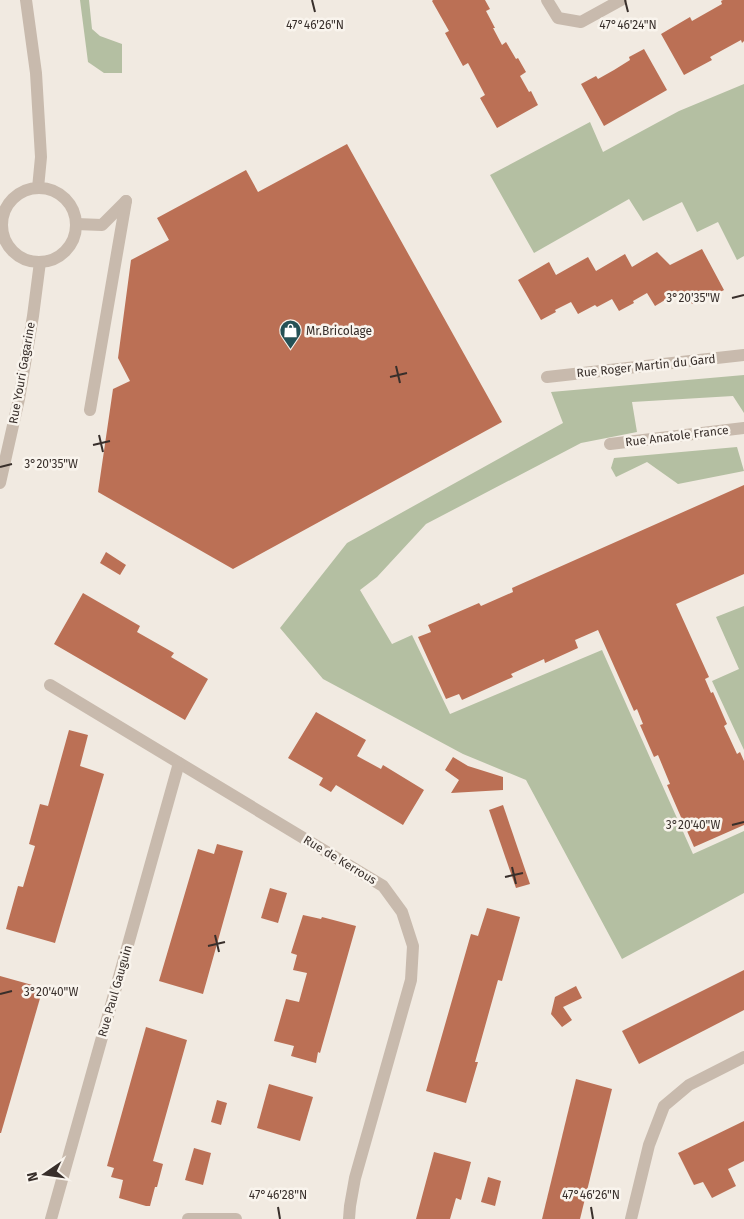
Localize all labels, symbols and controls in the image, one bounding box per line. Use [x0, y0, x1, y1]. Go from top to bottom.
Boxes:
text: 47°46'26"N [286, 18, 344, 32]
text: 47°46'24"N [599, 18, 657, 32]
text: 3°20'35"W [666, 291, 720, 305]
shop icon: Mr.Bricolage [278, 319, 302, 350]
street label: Rue Youri Gagarine [6, 321, 38, 425]
place label: Mr.Bricolage [306, 324, 372, 338]
street label: Rue Roger Martin du Gard [576, 352, 716, 380]
street label: Rue Anatole France [625, 423, 729, 449]
text: 3°20'35"W [24, 457, 78, 471]
text: 3°20'40"W [666, 818, 720, 832]
street label: Rue de Kerrous [301, 833, 379, 888]
street label: Rue Paul Gauguin [95, 943, 135, 1039]
text: 3°20'40"W [24, 985, 78, 999]
north arrow [20, 1149, 70, 1199]
text: N [23, 1170, 42, 1183]
text: 47°46'28"N [249, 1188, 307, 1202]
text: 47°46'26"N [562, 1188, 620, 1202]

